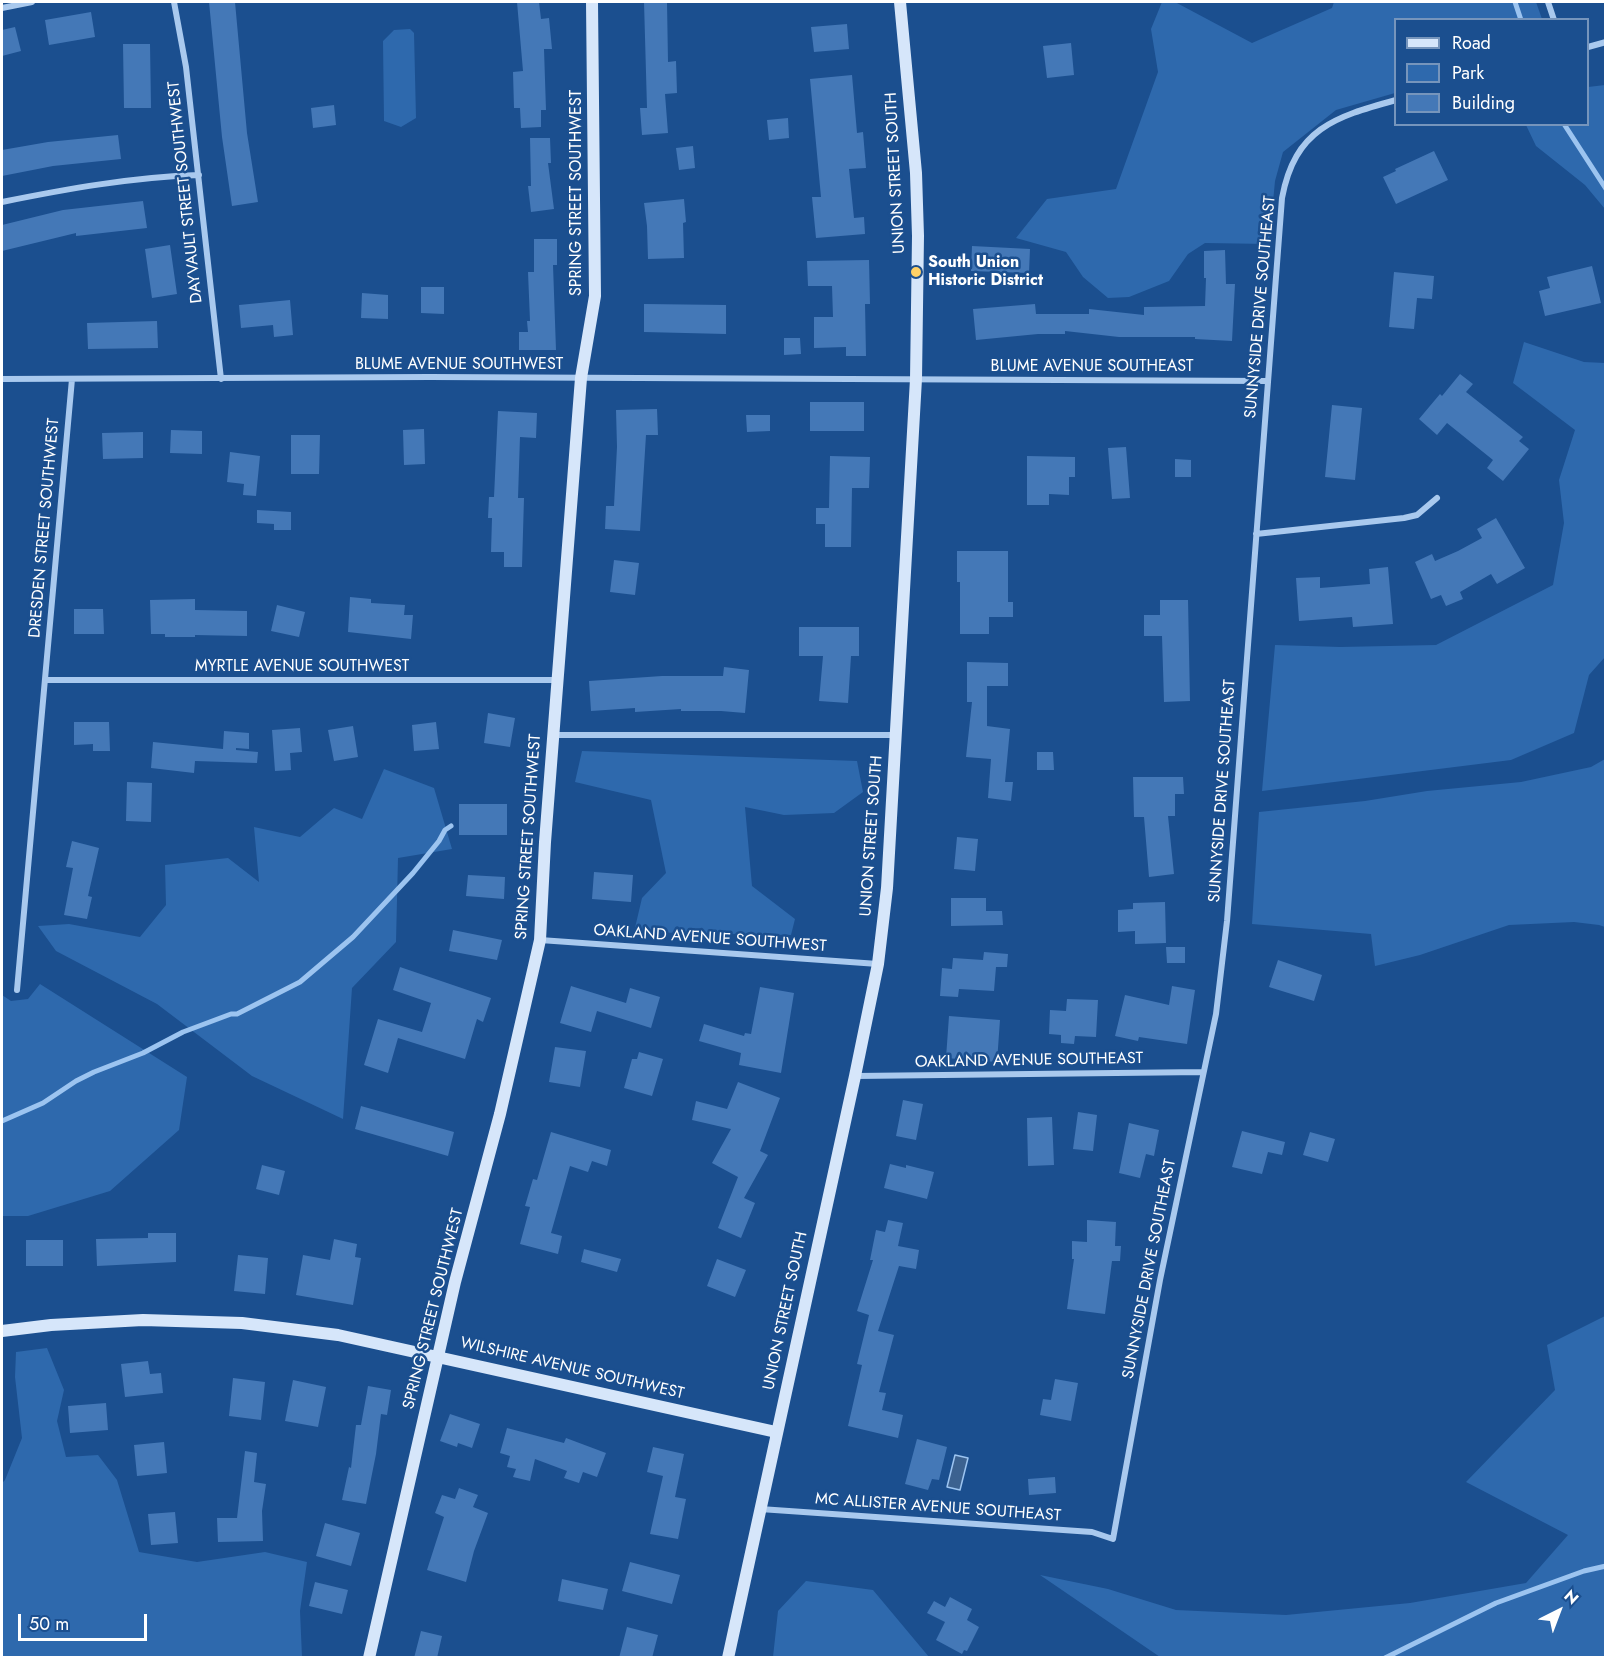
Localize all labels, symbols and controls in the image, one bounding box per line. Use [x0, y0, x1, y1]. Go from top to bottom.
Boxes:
legend [1394, 18, 1589, 126]
text: Road [1452, 30, 1491, 56]
text: Park [1452, 60, 1484, 86]
street label: DAYVAULT STREET SOUTHWEST [165, 80, 207, 304]
street label: SPRING STREET SOUTHWEST [567, 90, 587, 296]
text: Building [1452, 90, 1515, 116]
street label: UNION STREET SOUTH [882, 92, 910, 254]
street label: SUNNYSIDE DRIVE SOUTHEAST [1242, 195, 1280, 419]
place label: South Union Historic District [928, 253, 1043, 291]
marker: South Union Historic District [909, 265, 923, 279]
street label: BLUME AVENUE SOUTHWEST [355, 355, 563, 375]
street label: BLUME AVENUE SOUTHEAST [991, 357, 1193, 377]
street label: DRESDEN STREET SOUTHWEST [26, 417, 64, 639]
street label: MYRTLE AVENUE SOUTHWEST [195, 657, 409, 677]
street label: SUNNYSIDE DRIVE SOUTHEAST [1206, 679, 1240, 903]
street label: SPRING STREET SOUTHWEST [512, 733, 546, 941]
street label: UNION STREET SOUTH [857, 755, 887, 917]
street label: OAKLAND AVENUE SOUTHWEST [593, 921, 827, 957]
street label: OAKLAND AVENUE SOUTHEAST [915, 1049, 1143, 1073]
street label: SUNNYSIDE DRIVE SOUTHEAST [1119, 1157, 1181, 1381]
street label: SPRING STREET SOUTHWEST [400, 1207, 468, 1411]
street label: UNION STREET SOUTH [760, 1230, 812, 1392]
street label: WILSHIRE AVENUE SOUTHWEST [458, 1334, 686, 1404]
street label: MC ALLISTER AVENUE SOUTHEAST [814, 1490, 1062, 1526]
north arrow [1529, 1581, 1589, 1641]
text: N [1559, 1584, 1584, 1610]
scale bar [21, 1602, 150, 1640]
text: 50 m [29, 1611, 69, 1637]

